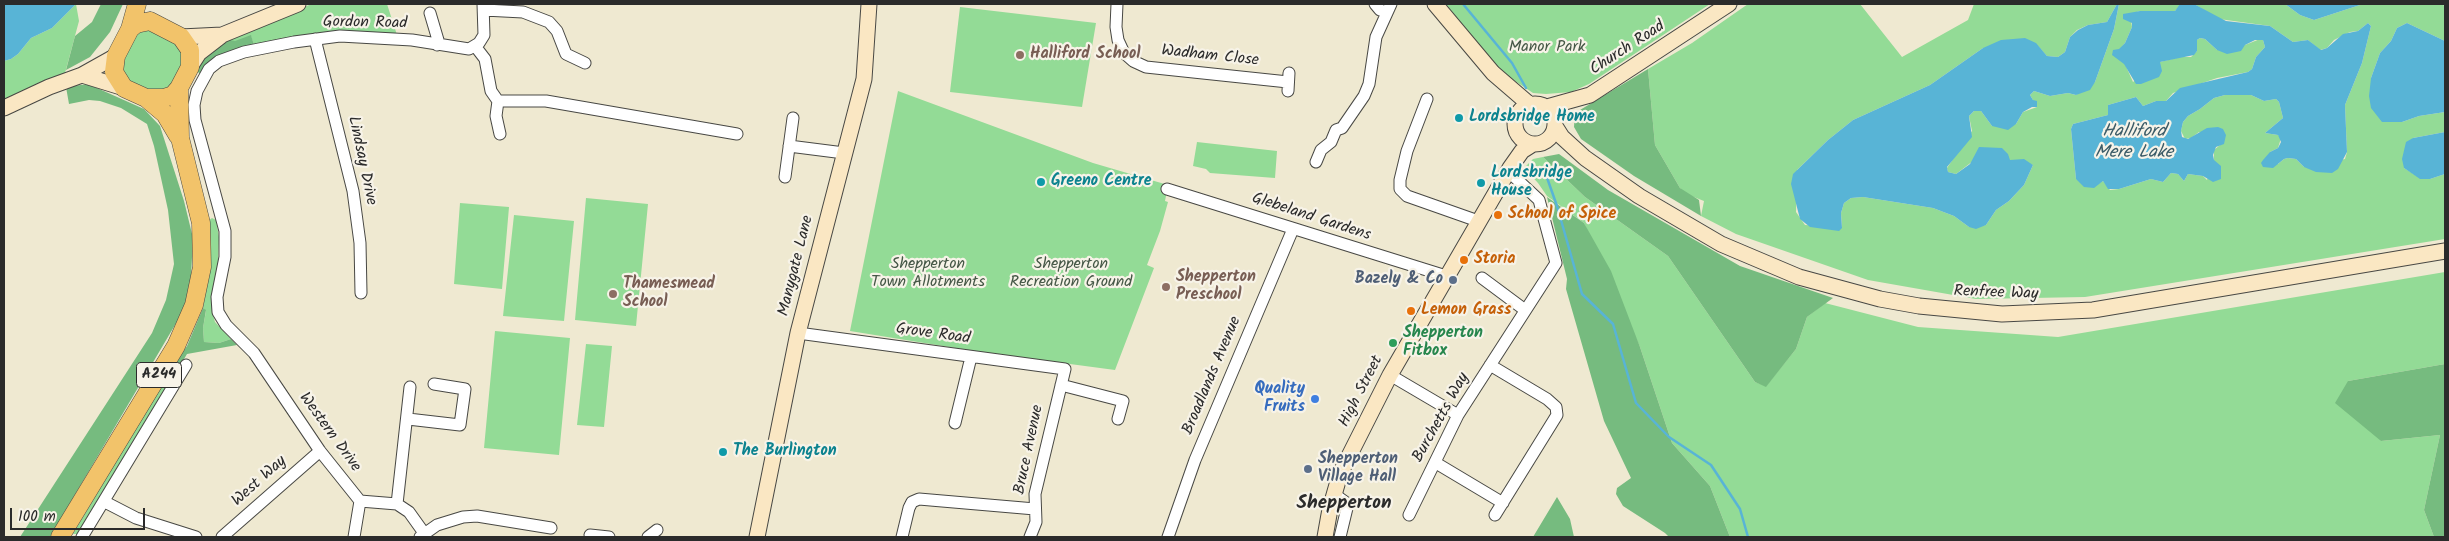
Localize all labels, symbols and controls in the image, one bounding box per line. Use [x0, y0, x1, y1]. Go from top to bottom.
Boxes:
street label: Gordon Road [323, 14, 407, 34]
street label: Church Road [1587, 18, 1669, 80]
park label: Manor Park [1509, 38, 1585, 58]
street label: Wadham Close [1160, 42, 1260, 72]
place label: Halliford School [1030, 45, 1141, 65]
marker: Halliford School [1014, 49, 1026, 61]
place label: Lordsbridge Home [1469, 108, 1595, 128]
marker: Lordsbridge Home [1453, 112, 1465, 124]
street label: Lindsay Drive [342, 115, 380, 207]
water label: Halliford Mere Lake [2095, 122, 2173, 164]
place label: Lordsbridge House [1491, 164, 1572, 202]
place label: Greeno Centre [1051, 172, 1152, 192]
marker: Greeno Centre [1035, 176, 1047, 188]
marker: Lordsbridge House [1475, 177, 1487, 189]
street label: Glebeland Gardens [1249, 190, 1373, 246]
place label: School of Spice [1508, 205, 1616, 225]
marker: School of Spice [1492, 209, 1504, 221]
street label: Manygate Lane [775, 214, 819, 318]
place label: Storia [1474, 250, 1515, 270]
marker: Storia [1458, 254, 1470, 266]
park label: Shepperton Town Allotments [871, 255, 985, 293]
park label: Shepperton Recreation Ground [1010, 255, 1132, 293]
place label: Shepperton Preschool [1176, 268, 1256, 306]
place label: Bazely & Co [1355, 270, 1443, 290]
marker: Bazely & Co [1447, 274, 1459, 286]
place label: Thamesmead School [623, 275, 715, 313]
marker: Shepperton Preschool [1160, 281, 1172, 293]
street label: Renfree Way [1953, 283, 2039, 305]
marker: Thamesmead School [607, 288, 619, 300]
place label: Lemon Grass [1421, 301, 1511, 321]
marker: Lemon Grass [1405, 305, 1417, 317]
street label: Broadlands Avenue [1179, 314, 1247, 438]
street label: Grove Road [895, 320, 971, 350]
place label: Shepperton Fitbox [1403, 324, 1483, 362]
marker: Shepperton Fitbox [1387, 337, 1399, 349]
street label: High Street [1336, 353, 1388, 431]
road number: A244 [136, 362, 182, 388]
street label: Burchetts Way [1410, 370, 1474, 466]
place label: Quality Fruits [1255, 380, 1305, 418]
street label: Western Drive [294, 390, 364, 476]
marker: Quality Fruits [1309, 393, 1321, 405]
street label: Bruce Avenue [1011, 403, 1049, 497]
place label: The Burlington [733, 442, 837, 462]
marker: The Burlington [717, 446, 729, 458]
place label: Shepperton Village Hall [1318, 450, 1398, 488]
street label: West Way [229, 453, 291, 511]
marker: Shepperton Village Hall [1302, 463, 1314, 475]
district label: Shepperton [1297, 494, 1391, 516]
scale bar [12, 498, 148, 530]
text: 100 m [18, 505, 56, 529]

